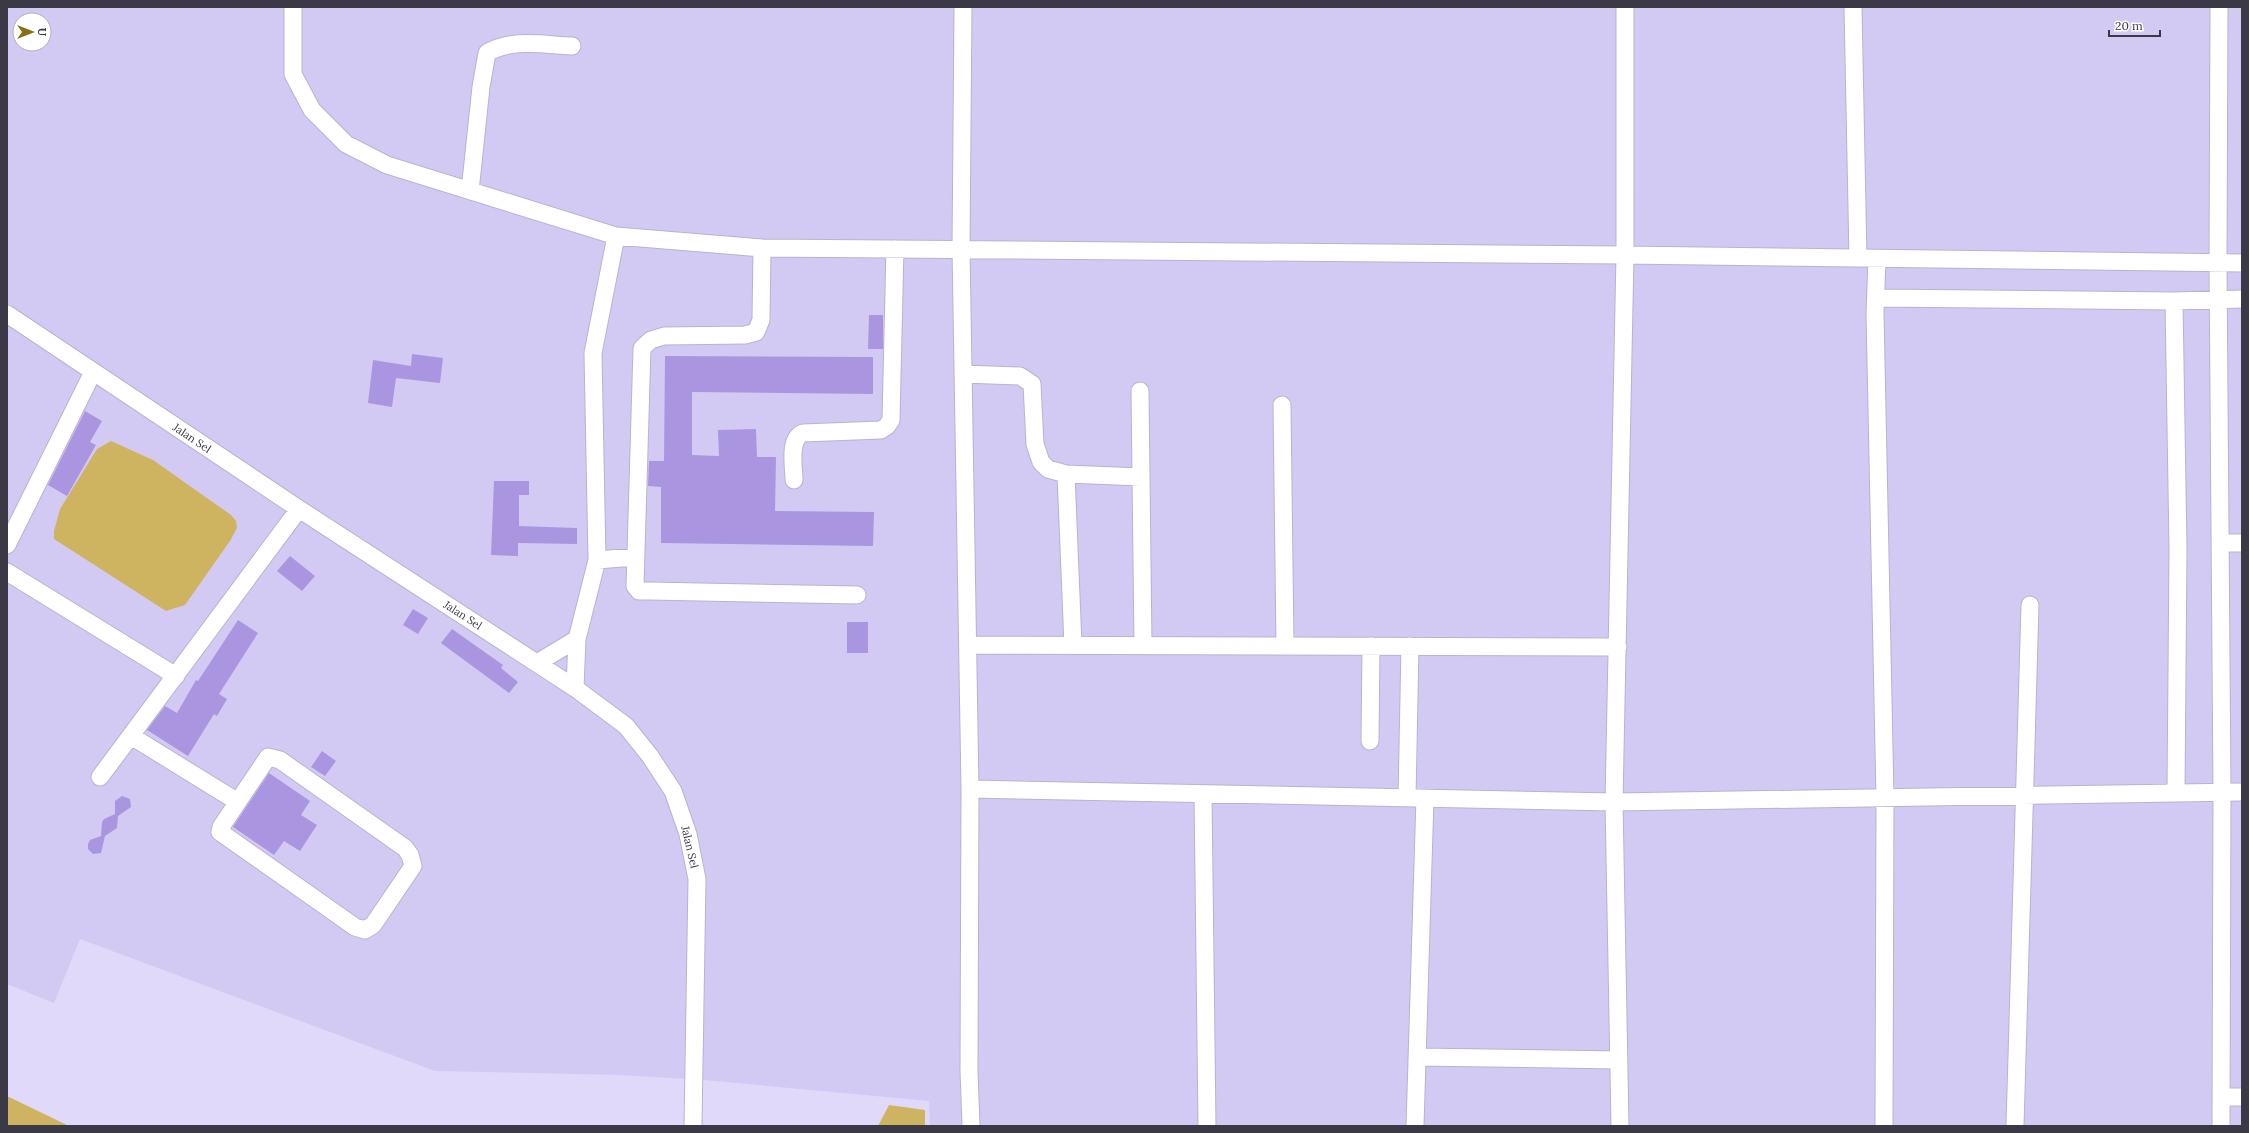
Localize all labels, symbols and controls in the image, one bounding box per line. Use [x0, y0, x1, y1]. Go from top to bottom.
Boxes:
north arrow [12, 12, 52, 52]
scale bar [2109, 12, 2160, 38]
text: 20 m [2115, 18, 2143, 33]
text: U [35, 28, 49, 37]
street label: Jalan Sel [169, 420, 214, 456]
street label: Jalan Sel [440, 597, 485, 633]
street label: Jalan Sel [678, 823, 702, 870]

